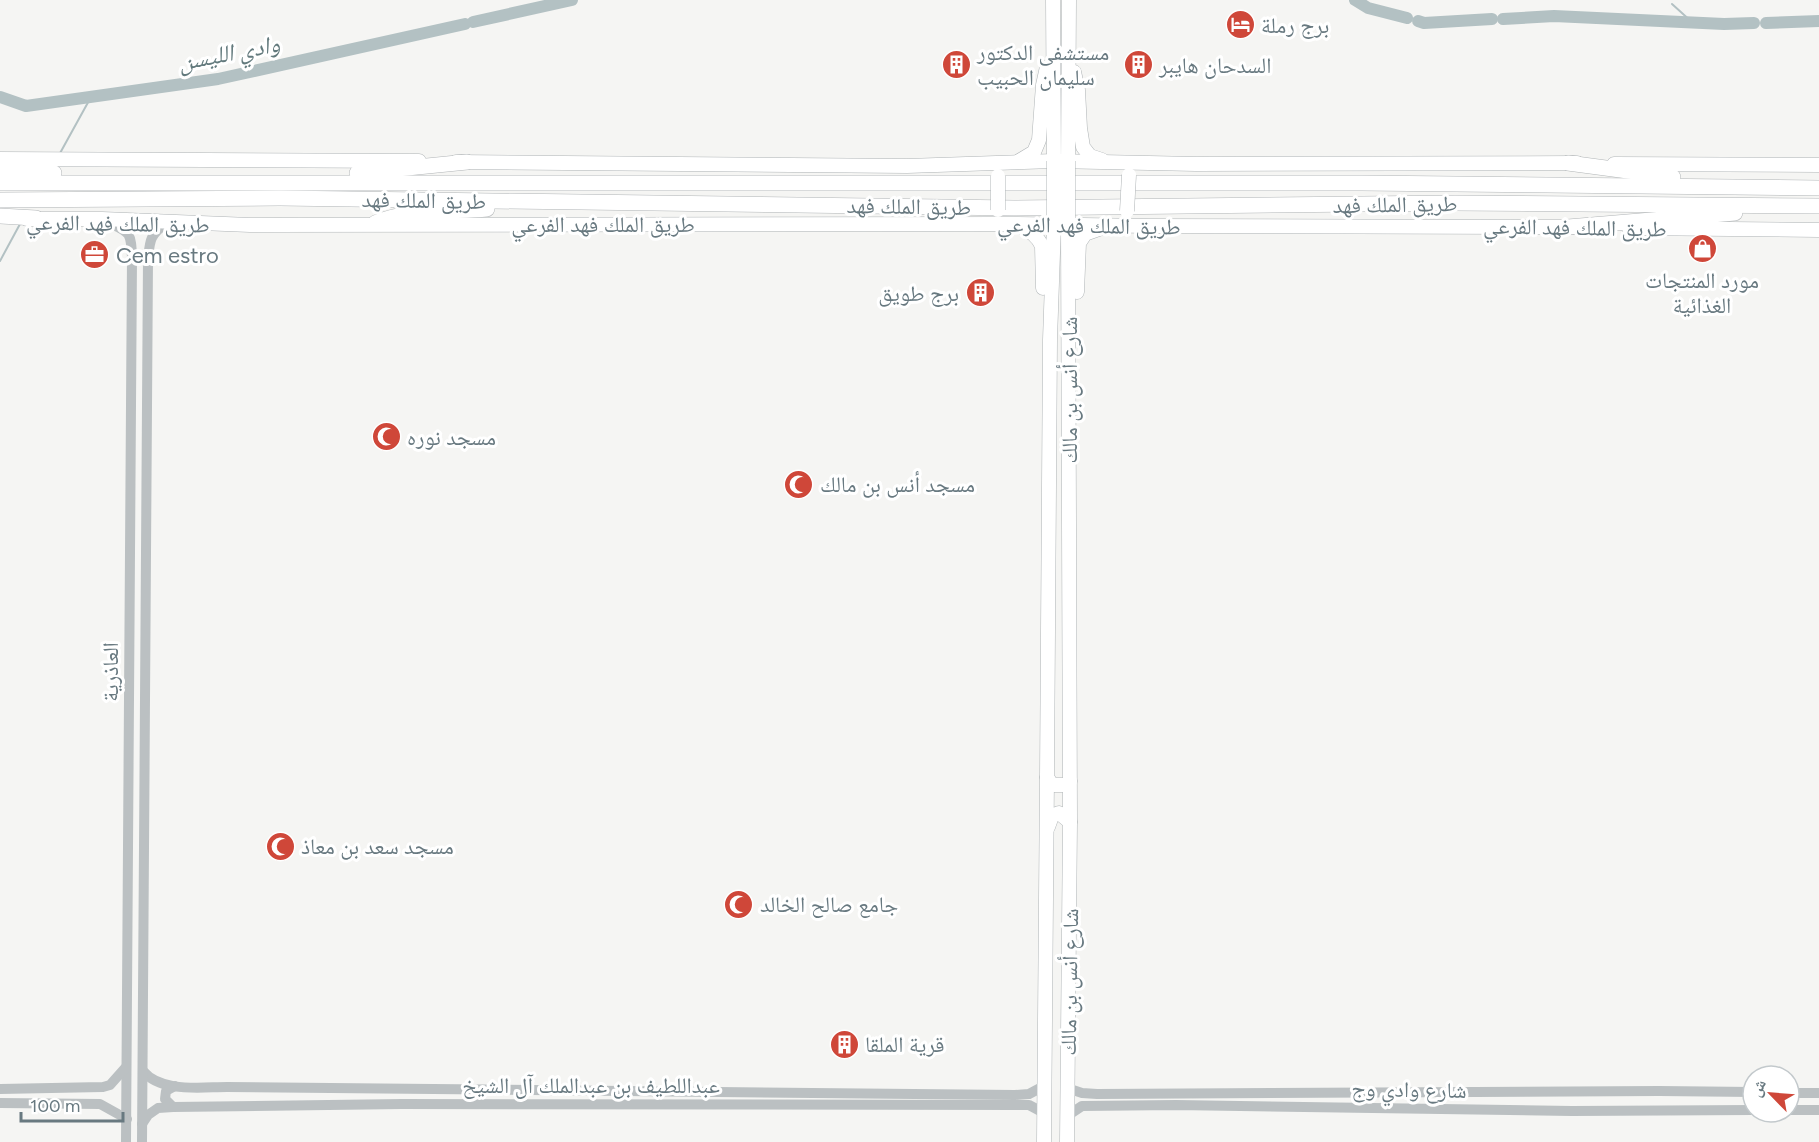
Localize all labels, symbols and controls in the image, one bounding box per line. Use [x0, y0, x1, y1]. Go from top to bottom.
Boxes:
hotel icon: برج رملة [1224, 9, 1256, 41]
place label: برج رملة [1261, 12, 1329, 39]
water label: وادي الليسن [176, 28, 283, 82]
place label: مستشفى الدكتور سليمان الحبيب [976, 39, 1109, 91]
building icon: مستشفى الدكتور سليمان الحبيب [940, 49, 972, 81]
building icon: السدحان هايبر [1122, 49, 1154, 81]
place label: السدحان هايبر [1158, 52, 1271, 79]
street label: طريق الملك فهد [361, 186, 487, 215]
street label: طريق الملك فهد [1332, 190, 1458, 219]
street label: طريق الملك فهد [846, 192, 972, 221]
street label: طريق الملك فهد الفرعي [26, 208, 210, 242]
street label: طريق الملك فهد الفرعي [997, 210, 1181, 244]
street label: طريق الملك فهد الفرعي [511, 211, 695, 242]
street label: طريق الملك فهد الفرعي [1483, 212, 1667, 246]
shop icon: مورد المنتجات الغذائية [1686, 232, 1718, 264]
office icon: Cem estro [79, 239, 111, 271]
place label: Cem estro [116, 242, 219, 269]
place label: مورد المنتجات الغذائية [1645, 267, 1759, 319]
building icon: برج طويق [964, 277, 996, 309]
place label: برج طويق [878, 280, 959, 307]
street label: شارع أنس بن مالك [1056, 316, 1083, 464]
mosque icon: مسجد نوره [370, 421, 402, 453]
place label: مسجد نوره [407, 424, 496, 451]
mosque icon: مسجد أنس بن مالك [783, 468, 815, 500]
place label: مسجد أنس بن مالك [820, 471, 975, 498]
street label: العاذرية [97, 642, 124, 702]
mosque icon: مسجد سعد بن معاذ [264, 830, 296, 862]
place label: مسجد سعد بن معاذ [301, 833, 454, 860]
mosque icon: جامع صالح الخالد [723, 888, 755, 920]
place label: جامع صالح الخالد [760, 891, 898, 918]
street label: شارع أنس بن مالك [1055, 908, 1084, 1056]
building icon: قرية الملقا [828, 1028, 860, 1060]
place label: قرية الملقا [865, 1031, 945, 1058]
north arrow [1741, 1064, 1801, 1124]
street label: عبداللطيف بن عبدالملك آل الشيخ [462, 1072, 720, 1099]
street label: شارع وادي وج [1351, 1075, 1467, 1108]
text: ش [1746, 1076, 1770, 1100]
scale bar [21, 1085, 123, 1123]
text: 100 m [30, 1095, 80, 1117]

